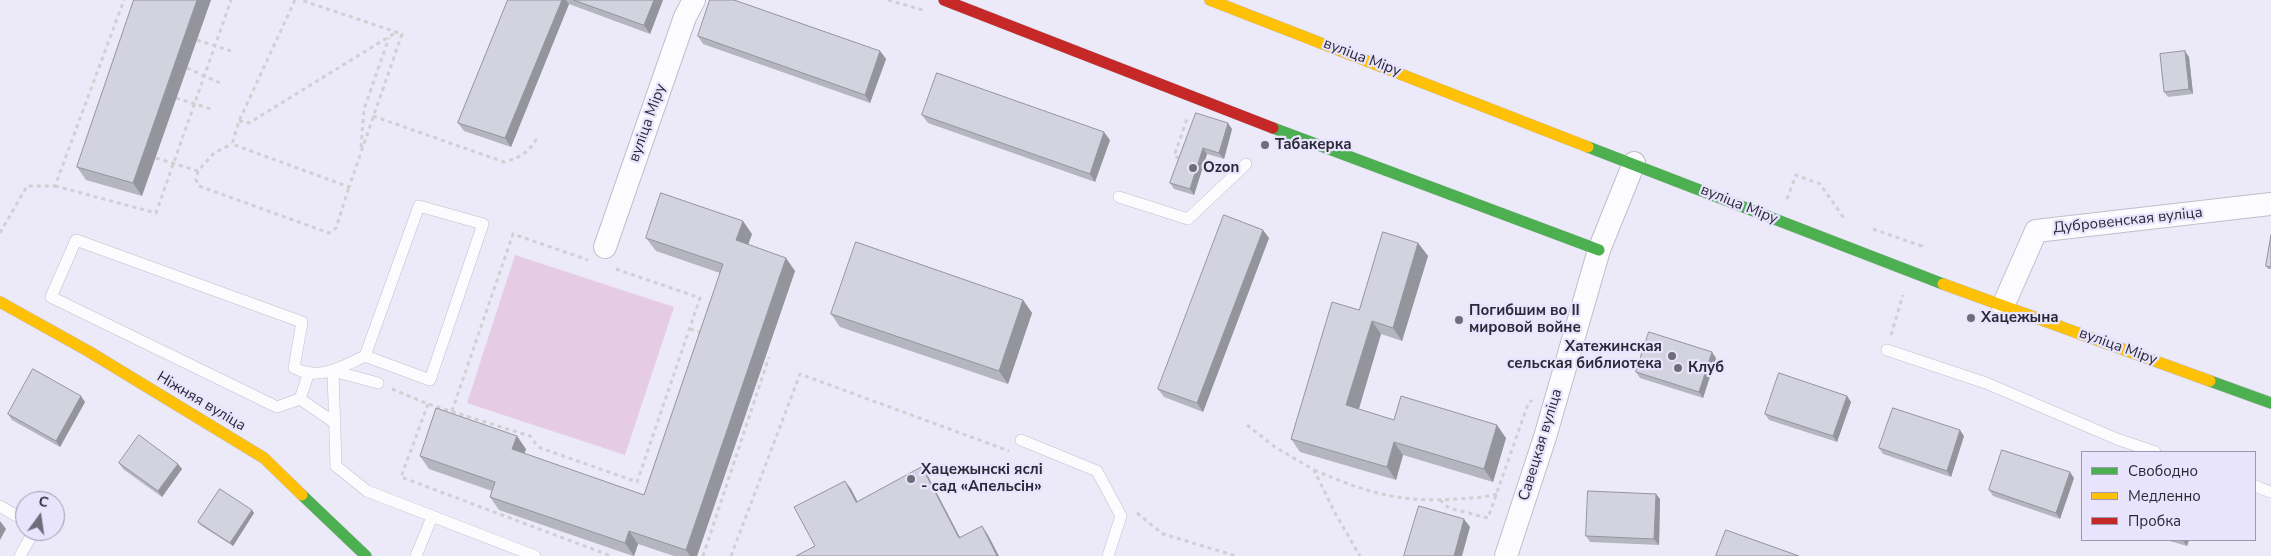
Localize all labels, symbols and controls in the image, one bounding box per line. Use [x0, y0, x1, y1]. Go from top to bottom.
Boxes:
street label: вуліца Міру [1321, 35, 1403, 81]
street label: вуліца Міру [626, 81, 670, 165]
place label: Табакерка [1275, 136, 1352, 154]
marker: Табакерка [1259, 139, 1271, 151]
place label: Ozon [1203, 159, 1239, 177]
marker: Ozon [1187, 162, 1199, 174]
street label: вуліца Міру [1698, 181, 1780, 229]
street label: Дубровенская вуліца [2052, 204, 2204, 238]
place label: Погибшим во II мировой войне [1469, 302, 1581, 337]
place label: Хацежына [1981, 309, 2059, 327]
marker: Хацежына [1965, 312, 1977, 324]
marker: Погибшим во II мировой войне [1453, 314, 1465, 326]
street label: вуліца Міру [2076, 325, 2160, 369]
place label: Хатежинская сельская библиотека [1507, 338, 1662, 373]
marker: Хатежинская сельская библиотека [1666, 350, 1678, 362]
place label: Клуб [1688, 359, 1724, 377]
marker: Клуб [1672, 362, 1684, 374]
street label: Ніжняя вуліца [153, 368, 249, 436]
street label: Савецкая вуліца [1515, 387, 1567, 503]
legend [2081, 451, 2256, 541]
place label: Хацежынскі яслі - сад «Апельсін» [921, 461, 1043, 496]
text: Свободно [2128, 461, 2198, 481]
marker: Хацежынскі яслі - сад «Апельсін» [905, 473, 917, 485]
text: Медленно [2128, 486, 2201, 506]
north arrow [15, 491, 65, 541]
text: С [37, 492, 50, 512]
text: Пробка [2128, 511, 2181, 531]

